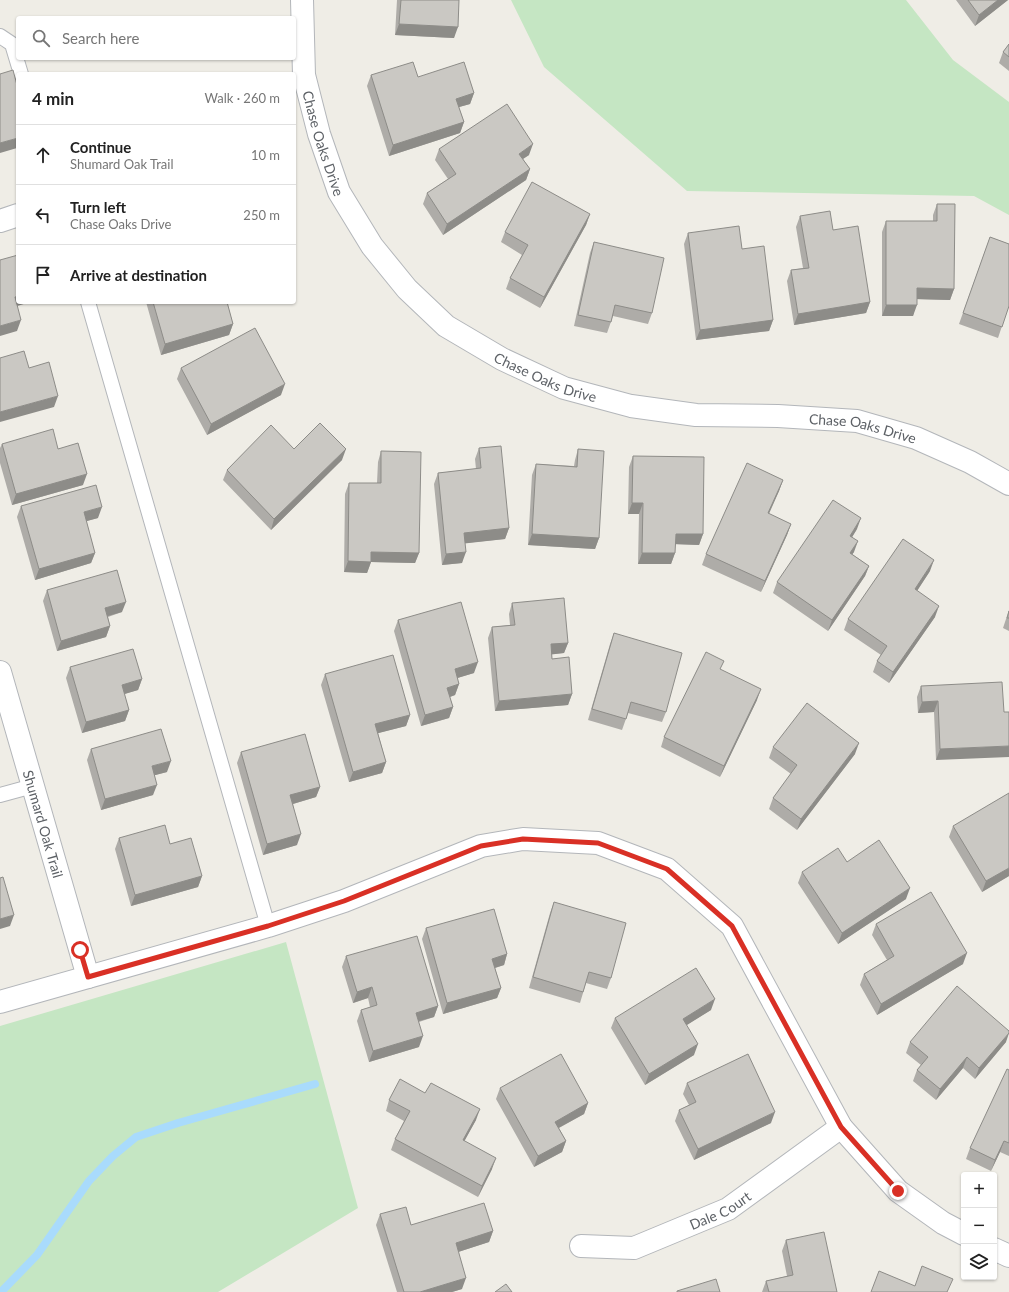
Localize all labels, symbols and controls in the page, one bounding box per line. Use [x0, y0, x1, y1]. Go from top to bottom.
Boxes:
search box [16, 16, 296, 60]
icon: search [30, 27, 52, 49]
text: Search here [62, 29, 139, 47]
text: 4 min [32, 88, 74, 109]
street label: Chase Oaks Drive [300, 89, 348, 198]
text: Walk · 260 m [204, 90, 280, 106]
text: Continue [70, 138, 131, 156]
icon: ahead [32, 144, 54, 166]
text: 10 m [251, 147, 280, 163]
text: Shumard Oak Trail [70, 156, 173, 172]
text: Turn left [70, 198, 126, 216]
icon: left [32, 204, 54, 226]
text: 250 m [243, 207, 280, 223]
text: Chase Oaks Drive [70, 216, 171, 232]
icon: arrive [32, 264, 54, 286]
text: Arrive at destination [70, 266, 207, 284]
street label: Chase Oaks Drive [491, 348, 599, 405]
street label: Chase Oaks Drive [809, 409, 918, 446]
street label: Shumard Oak Trail [20, 768, 67, 880]
route start [71, 941, 89, 959]
map controls [961, 1172, 997, 1280]
button: + [961, 1172, 997, 1208]
route end [889, 1182, 907, 1200]
street label: Dale Court [687, 1187, 754, 1233]
button: − [961, 1208, 997, 1244]
button: layers [961, 1244, 997, 1280]

